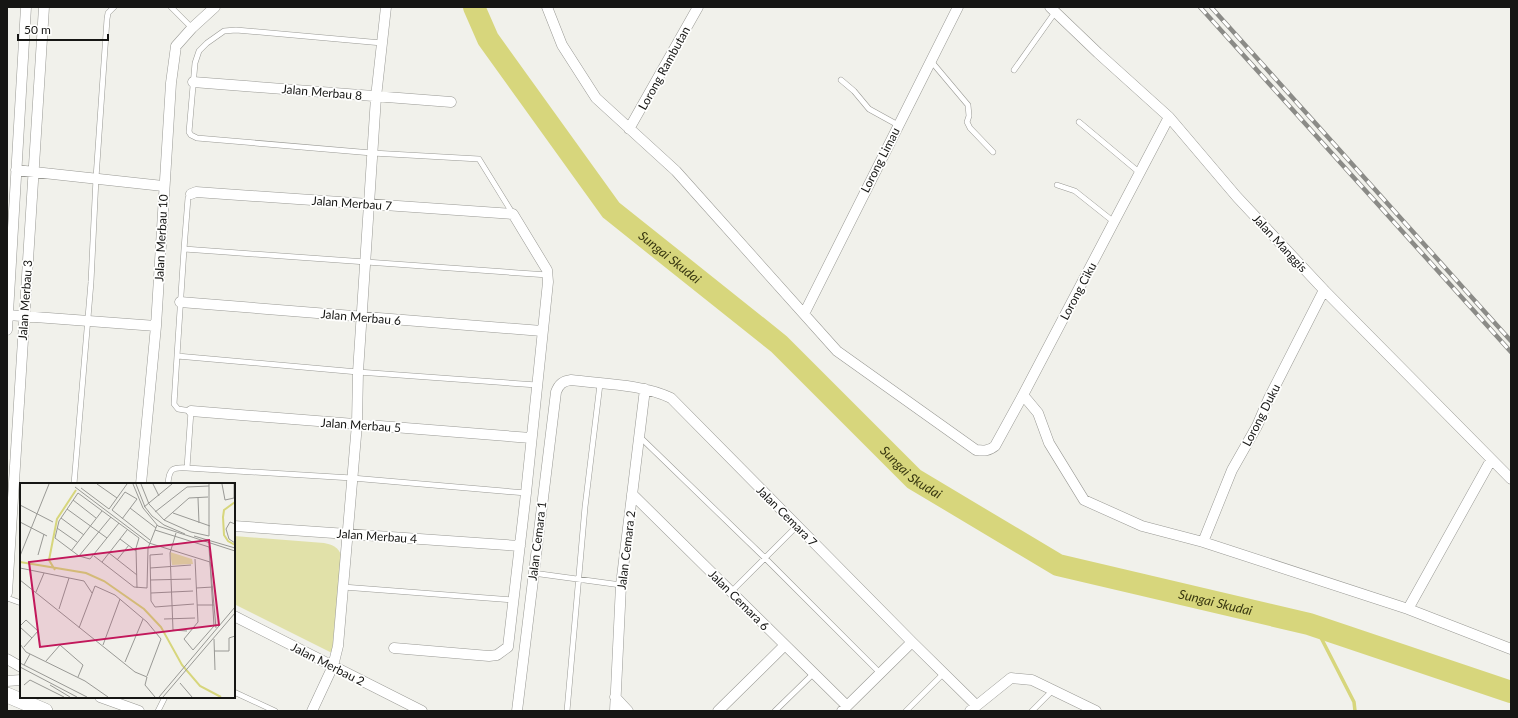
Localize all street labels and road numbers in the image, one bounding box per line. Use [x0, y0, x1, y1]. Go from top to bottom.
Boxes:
street label: Lorong Rambutan [635, 24, 693, 112]
street label: Jalan Merbau 8 [281, 81, 363, 103]
street label: Lorong Limau [857, 125, 903, 195]
street label: Jalan Merbau 7 [311, 193, 393, 213]
street label: Jalan Merbau 10 [151, 194, 171, 282]
street label: Jalan Manggis [1249, 211, 1311, 275]
street label: Jalan Merbau 3 [15, 259, 35, 341]
street label: Lorong Ciku [1057, 260, 1099, 322]
street label: Jalan Merbau 6 [320, 306, 402, 328]
street label: Lorong Duku [1239, 381, 1283, 449]
street label: Jalan Merbau 5 [320, 415, 402, 435]
street label: Jalan Cemara 7 [754, 483, 821, 550]
street label: Jalan Cemara 1 [525, 501, 549, 581]
street label: Jalan Cemara 2 [614, 510, 638, 590]
street label: Jalan Merbau 4 [336, 526, 418, 546]
street label: Jalan Cemara 6 [706, 567, 773, 634]
street label: Jalan Merbau 2 [289, 639, 367, 689]

